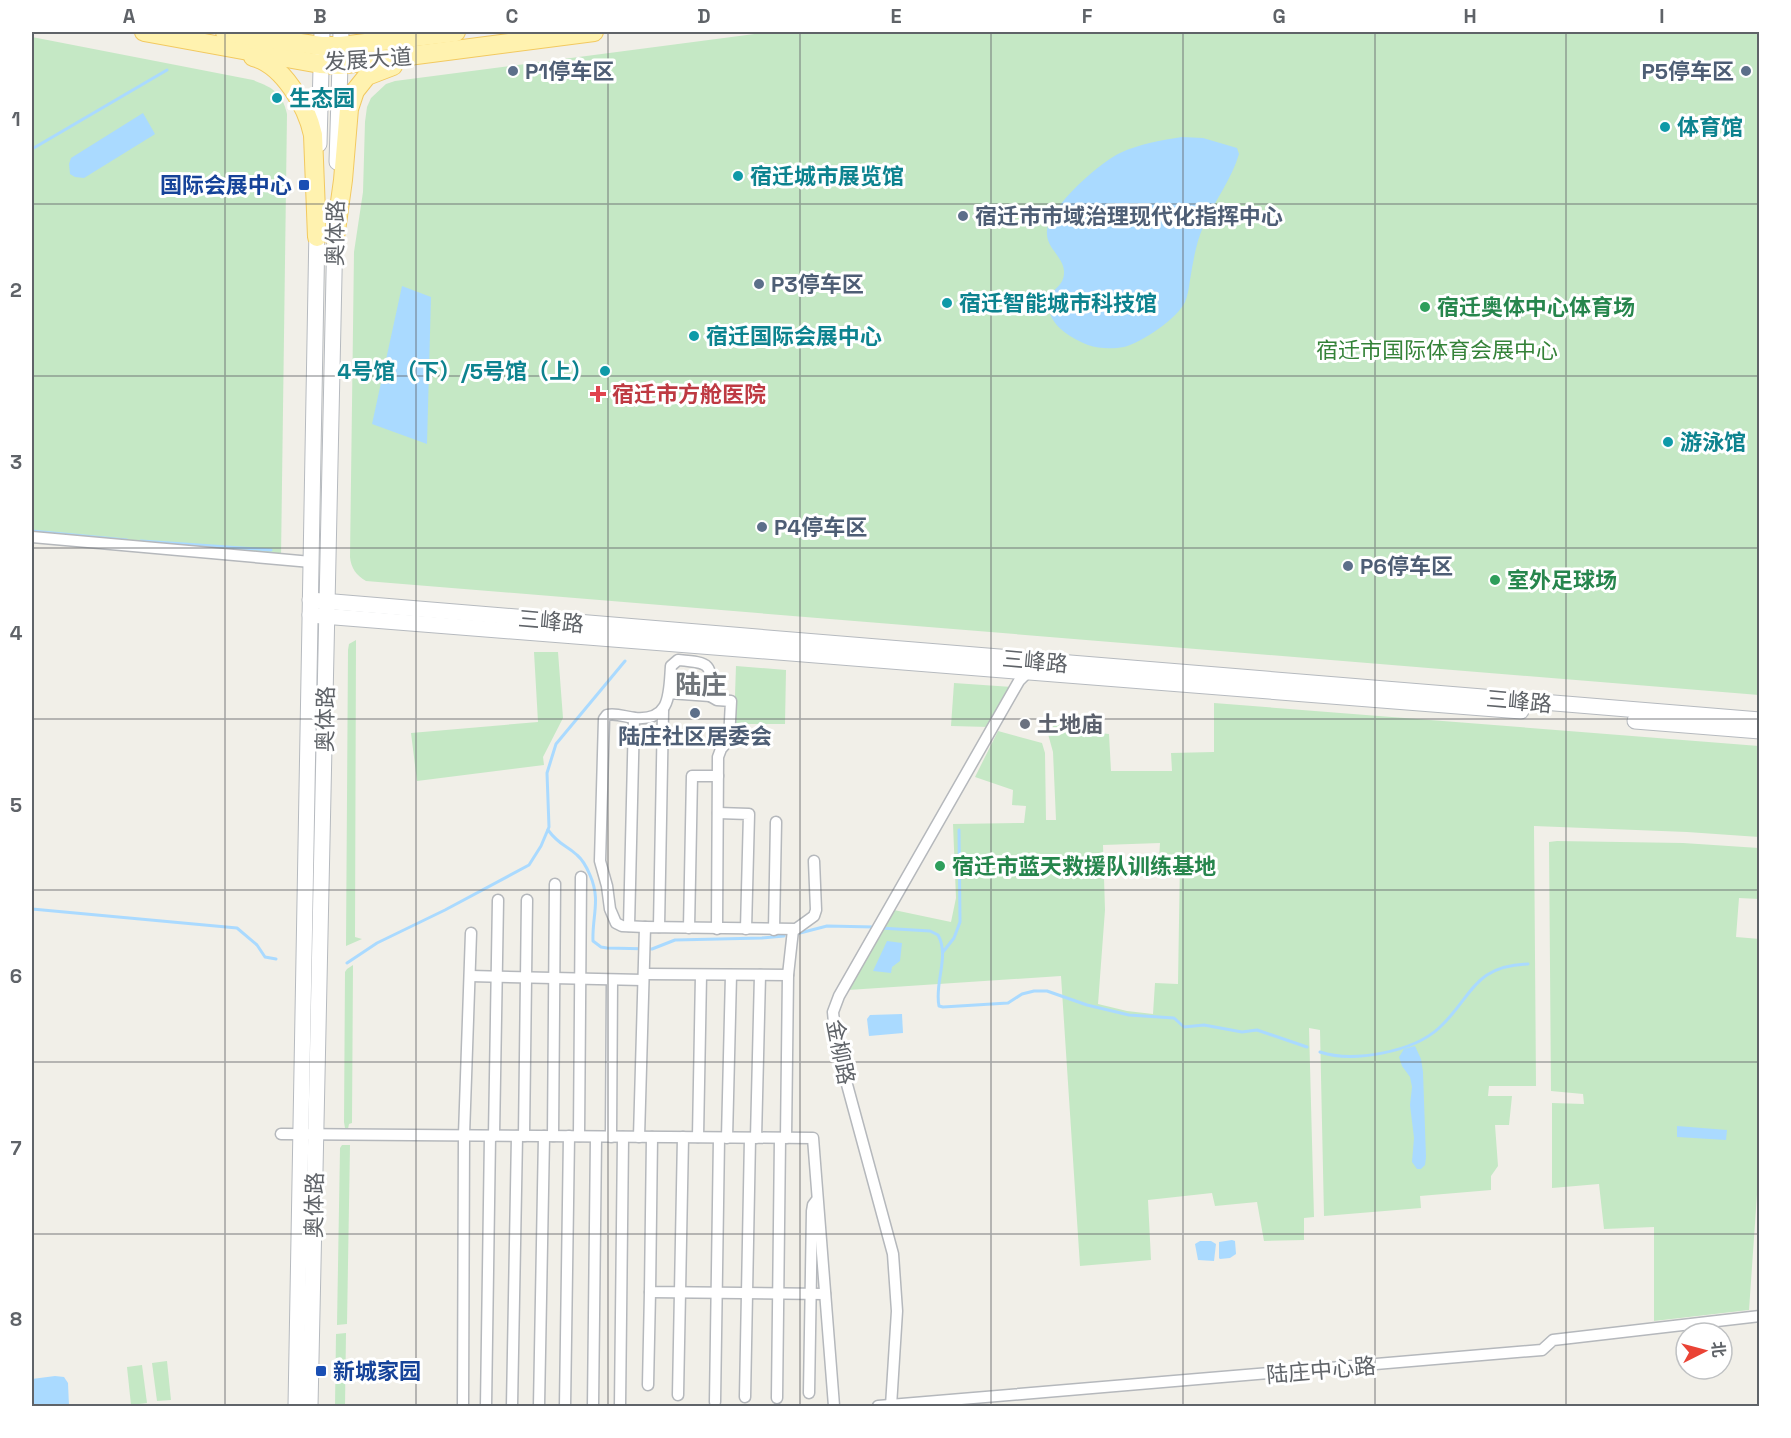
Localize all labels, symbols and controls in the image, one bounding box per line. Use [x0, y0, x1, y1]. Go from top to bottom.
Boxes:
text: A [123, 3, 136, 29]
text: B [313, 3, 327, 29]
text: C [506, 3, 519, 29]
text: D [697, 3, 711, 29]
text: E [890, 3, 902, 29]
text: F [1082, 3, 1093, 29]
text: G [1272, 3, 1286, 29]
text: H [1463, 3, 1477, 29]
text: I [1659, 3, 1665, 29]
street label: 发展大道 [323, 42, 413, 76]
place label: P1停车区 [525, 57, 614, 85]
place label: P5停车区 [1642, 57, 1734, 85]
marker: P1停车区 [506, 64, 520, 78]
marker: P5停车区 [1739, 64, 1753, 78]
place label: 生态园 [289, 84, 355, 112]
marker: 生态园 [270, 91, 284, 105]
text: 1 [11, 106, 21, 132]
place label: 体育馆 [1677, 113, 1743, 141]
marker: 体育馆 [1658, 120, 1672, 134]
place label: 宿迁城市展览馆 [750, 162, 904, 190]
marker: 宿迁城市展览馆 [731, 169, 745, 183]
place label: 国际会展中心 [160, 171, 292, 199]
marker: 国际会展中心 [297, 178, 311, 192]
street label: 奥体路 [320, 200, 350, 266]
place label: 宿迁市市域治理现代化指挥中心 [975, 202, 1283, 230]
marker: 宿迁市市域治理现代化指挥中心 [956, 209, 970, 223]
place label: P3停车区 [771, 270, 864, 298]
text: 2 [10, 277, 22, 303]
marker: P3停车区 [752, 277, 766, 291]
place label: 宿迁智能城市科技馆 [959, 289, 1157, 317]
place label: 宿迁奥体中心体育场 [1437, 293, 1635, 321]
marker: 宿迁智能城市科技馆 [940, 296, 954, 310]
marker: 宿迁奥体中心体育场 [1418, 300, 1432, 314]
place label: 宿迁国际会展中心 [706, 322, 882, 350]
marker: 宿迁国际会展中心 [687, 329, 701, 343]
park label: 宿迁市国际体育会展中心 [1316, 336, 1558, 364]
place label: 4号馆（下）/5号馆（上） [337, 357, 593, 385]
marker: 4号馆（下）/5号馆（上） [598, 364, 612, 378]
place label: 宿迁市方舱医院 [612, 380, 766, 408]
marker: 宿迁市方舱医院 [589, 385, 607, 403]
place label: 游泳馆 [1680, 428, 1746, 456]
marker: 游泳馆 [1661, 435, 1675, 449]
text: 3 [10, 449, 22, 475]
place label: P4停车区 [774, 513, 867, 541]
marker: P4停车区 [755, 520, 769, 534]
place label: P6停车区 [1360, 552, 1453, 580]
marker: P6停车区 [1341, 559, 1355, 573]
place label: 室外足球场 [1507, 566, 1617, 594]
marker: 室外足球场 [1488, 573, 1502, 587]
street label: 三峰路 [517, 604, 585, 638]
text: 4 [10, 620, 23, 646]
street label: 三峰路 [1001, 644, 1069, 678]
district label: 陆庄 [675, 668, 727, 702]
street label: 三峰路 [1485, 684, 1553, 718]
street label: 奥体路 [310, 686, 340, 752]
marker: 陆庄社区居委会 [688, 706, 702, 720]
place label: 土地庙 [1037, 710, 1103, 738]
marker: 土地庙 [1018, 717, 1032, 731]
place label: 陆庄社区居委会 [618, 722, 772, 750]
text: 5 [10, 792, 22, 818]
place label: 宿迁市蓝天救援队训练基地 [952, 852, 1216, 880]
marker: 宿迁市蓝天救援队训练基地 [933, 859, 947, 873]
text: 6 [10, 963, 22, 989]
street label: 金柳路 [821, 1017, 861, 1087]
text: 7 [10, 1135, 22, 1161]
street label: 奥体路 [299, 1172, 329, 1238]
text: 8 [10, 1306, 22, 1332]
north arrow [1674, 1321, 1734, 1381]
text: 北 [1707, 1340, 1730, 1359]
street label: 陆庄中心路 [1265, 1351, 1377, 1389]
place label: 新城家园 [333, 1357, 421, 1385]
marker: 新城家园 [314, 1364, 328, 1378]

